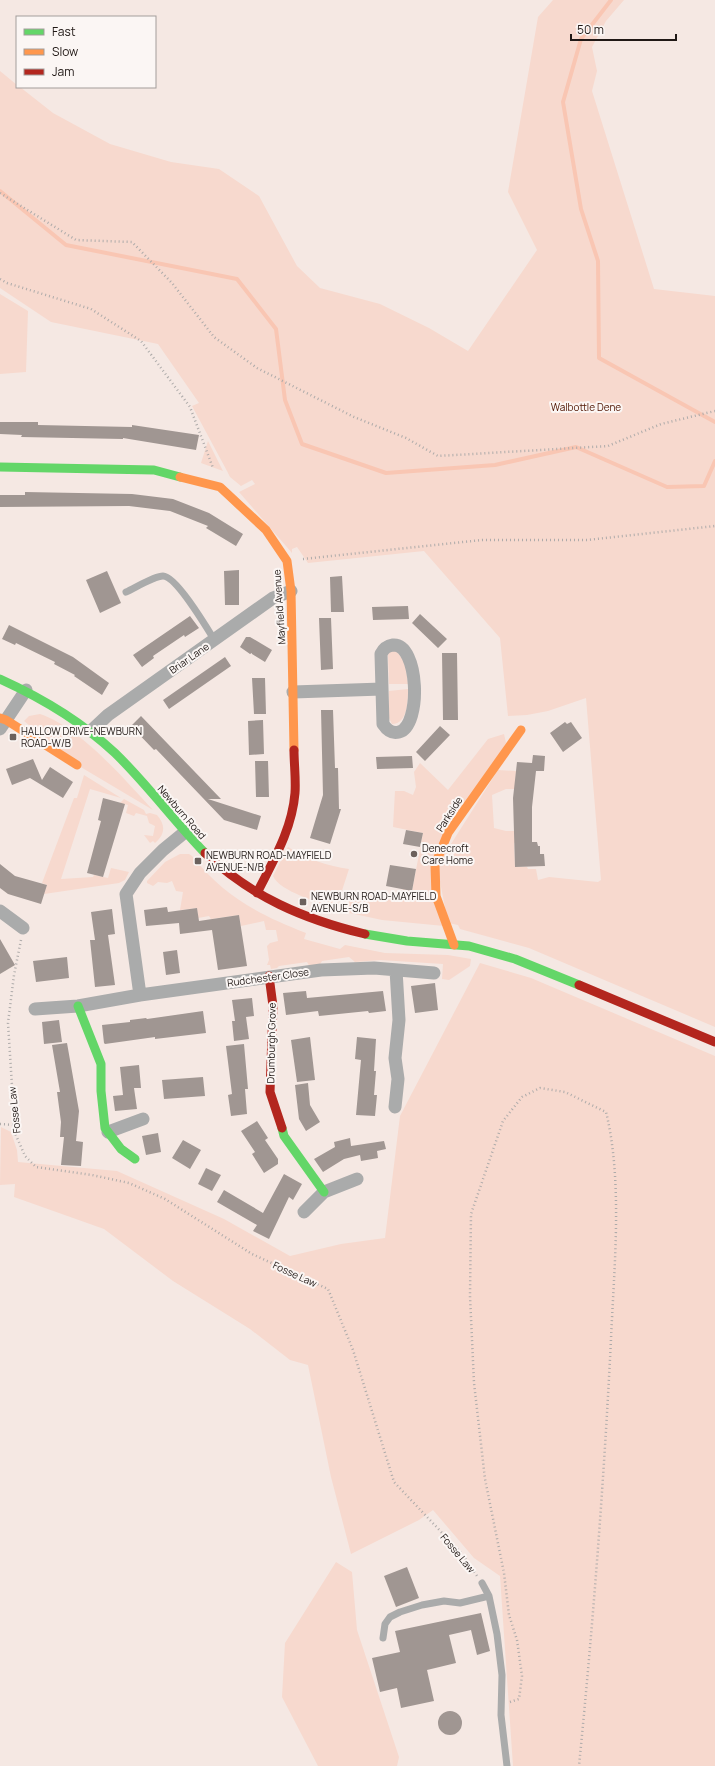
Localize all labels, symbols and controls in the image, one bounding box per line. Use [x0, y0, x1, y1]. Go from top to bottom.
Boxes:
legend [16, 16, 156, 88]
scale bar [571, 16, 676, 42]
text: 50 m [577, 21, 604, 38]
text: Fast [52, 23, 76, 40]
text: Slow [52, 43, 78, 60]
text: Jam [52, 63, 74, 80]
park label: Walbottle Dene [551, 400, 621, 414]
street label: Mayfield Avenue [269, 569, 289, 645]
street label: Briar Lane [166, 639, 212, 677]
place label: HALLOW DRIVE-NEWBURN ROAD-W/B [21, 724, 142, 750]
marker: HALLOW DRIVE-NEWBURN ROAD-W/B [8, 732, 18, 742]
street label: Newburn Road [155, 782, 209, 842]
street label: Parkside [432, 794, 466, 834]
place label: Denecroft Care Home [422, 841, 473, 867]
place label: NEWBURN ROAD-MAYFIELD AVENUE-N/B [206, 848, 332, 874]
marker: Denecroft Care Home [409, 849, 419, 859]
marker: NEWBURN ROAD-MAYFIELD AVENUE-N/B [193, 856, 203, 866]
place label: NEWBURN ROAD-MAYFIELD AVENUE-S/B [311, 889, 437, 915]
marker: NEWBURN ROAD-MAYFIELD AVENUE-S/B [298, 897, 308, 907]
street label: Rudchester Close [226, 964, 310, 990]
street label: Drumburgh Grove [263, 1002, 279, 1084]
street label: Fosse Law [5, 1085, 23, 1134]
street label: Fosse Law [271, 1258, 320, 1290]
street label: Fosse Law [437, 1530, 479, 1576]

